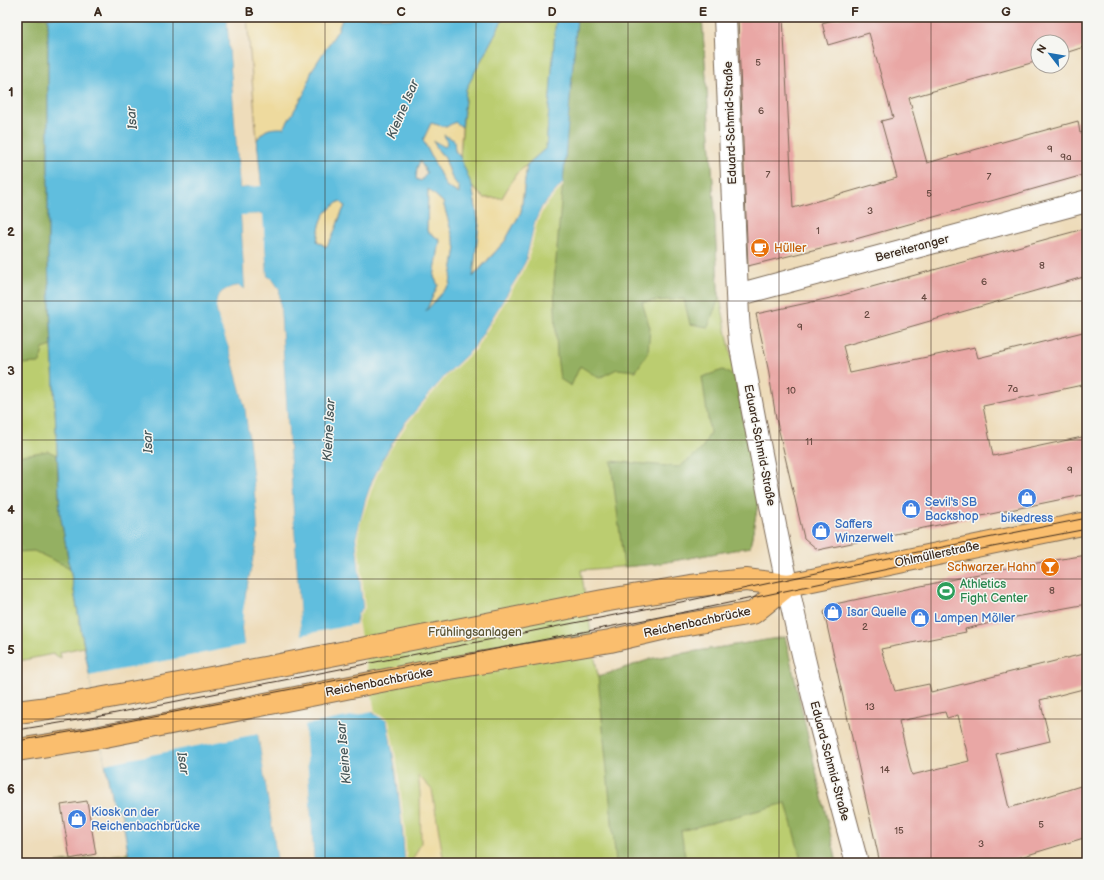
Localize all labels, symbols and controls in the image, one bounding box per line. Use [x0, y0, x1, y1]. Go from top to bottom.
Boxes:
text: A [93, 4, 102, 20]
text: B [244, 4, 254, 20]
text: C [396, 4, 406, 20]
text: D [547, 4, 557, 20]
text: E [699, 4, 708, 20]
text: F [851, 4, 859, 20]
text: G [1001, 4, 1011, 20]
north arrow [1030, 34, 1070, 74]
text: N [1034, 42, 1050, 56]
house number: 5 [755, 57, 761, 69]
street label: Eduard-Schmid-Straße [721, 61, 740, 185]
water label: Kleine Isar [383, 76, 423, 141]
text: 1 [8, 84, 14, 100]
water label: Isar [123, 105, 141, 131]
house number: 6 [758, 105, 764, 117]
house number: 9 [1047, 143, 1053, 155]
house number: 9a [1060, 151, 1072, 163]
house number: 7 [766, 169, 771, 181]
house number: 7 [987, 171, 992, 183]
house number: 5 [926, 188, 932, 200]
house number: 3 [867, 205, 873, 217]
text: 2 [7, 224, 15, 240]
house number: 1 [816, 225, 820, 237]
street label: Bereiteranger [874, 231, 951, 266]
cafe icon: Hüller [749, 237, 771, 259]
place label: Hüller [774, 241, 807, 256]
house number: 8 [1039, 260, 1045, 272]
house number: 6 [981, 276, 987, 288]
house number: 4 [921, 292, 927, 304]
house number: 2 [864, 309, 870, 321]
house number: 9 [797, 321, 803, 333]
text: 3 [7, 363, 15, 379]
street label: Eduard-Schmid-Straße [740, 383, 779, 507]
house number: 7a [1008, 383, 1019, 395]
house number: 10 [786, 385, 796, 397]
water label: Kleine Isar [319, 397, 339, 462]
water label: Isar [140, 429, 156, 455]
house number: 11 [805, 436, 813, 448]
house number: 9 [1067, 464, 1073, 476]
shop icon: bikedress [1016, 487, 1038, 509]
place label: Sevil's SB Backshop [925, 495, 979, 524]
shop icon: Sevil's SB Backshop [900, 498, 922, 520]
text: 4 [7, 502, 15, 518]
place label: bikedress [1001, 511, 1053, 526]
place label: Saffers Winzerwelt [835, 517, 894, 546]
shop icon: Saffers Winzerwelt [810, 520, 832, 542]
street label: Ohlmüllerstraße [893, 538, 981, 571]
bar icon: Schwarzer Hahn [1039, 556, 1061, 578]
place label: Schwarzer Hahn [947, 560, 1036, 575]
place label: Athletics Fight Center [960, 577, 1028, 606]
sports icon: Athletics Fight Center [935, 580, 957, 602]
house number: 8 [1049, 585, 1055, 597]
shop icon: Isar Quelle [822, 601, 844, 623]
street label: Reichenbachbrücke [642, 604, 752, 641]
place label: Isar Quelle [847, 605, 907, 620]
shop icon: Lampen Möller [909, 607, 931, 629]
place label: Lampen Möller [934, 611, 1016, 626]
house number: 2 [862, 621, 868, 633]
park label: Frühlingsanlagen [428, 625, 522, 640]
text: 5 [7, 642, 15, 658]
street label: Reichenbachbrücke [324, 665, 434, 700]
street label: Eduard-Schmid-Straße [806, 700, 853, 823]
house number: 13 [865, 701, 875, 713]
water label: Kleine Isar [333, 720, 355, 785]
water label: Isar [173, 750, 193, 777]
house number: 14 [880, 764, 890, 776]
text: 6 [7, 781, 15, 797]
place label: Kiosk an der Reichenbachbrücke [91, 805, 200, 834]
shop icon: Kiosk an der Reichenbachbrücke [66, 808, 88, 830]
house number: 5 [1038, 819, 1044, 831]
house number: 15 [894, 825, 904, 837]
house number: 3 [978, 838, 984, 850]

